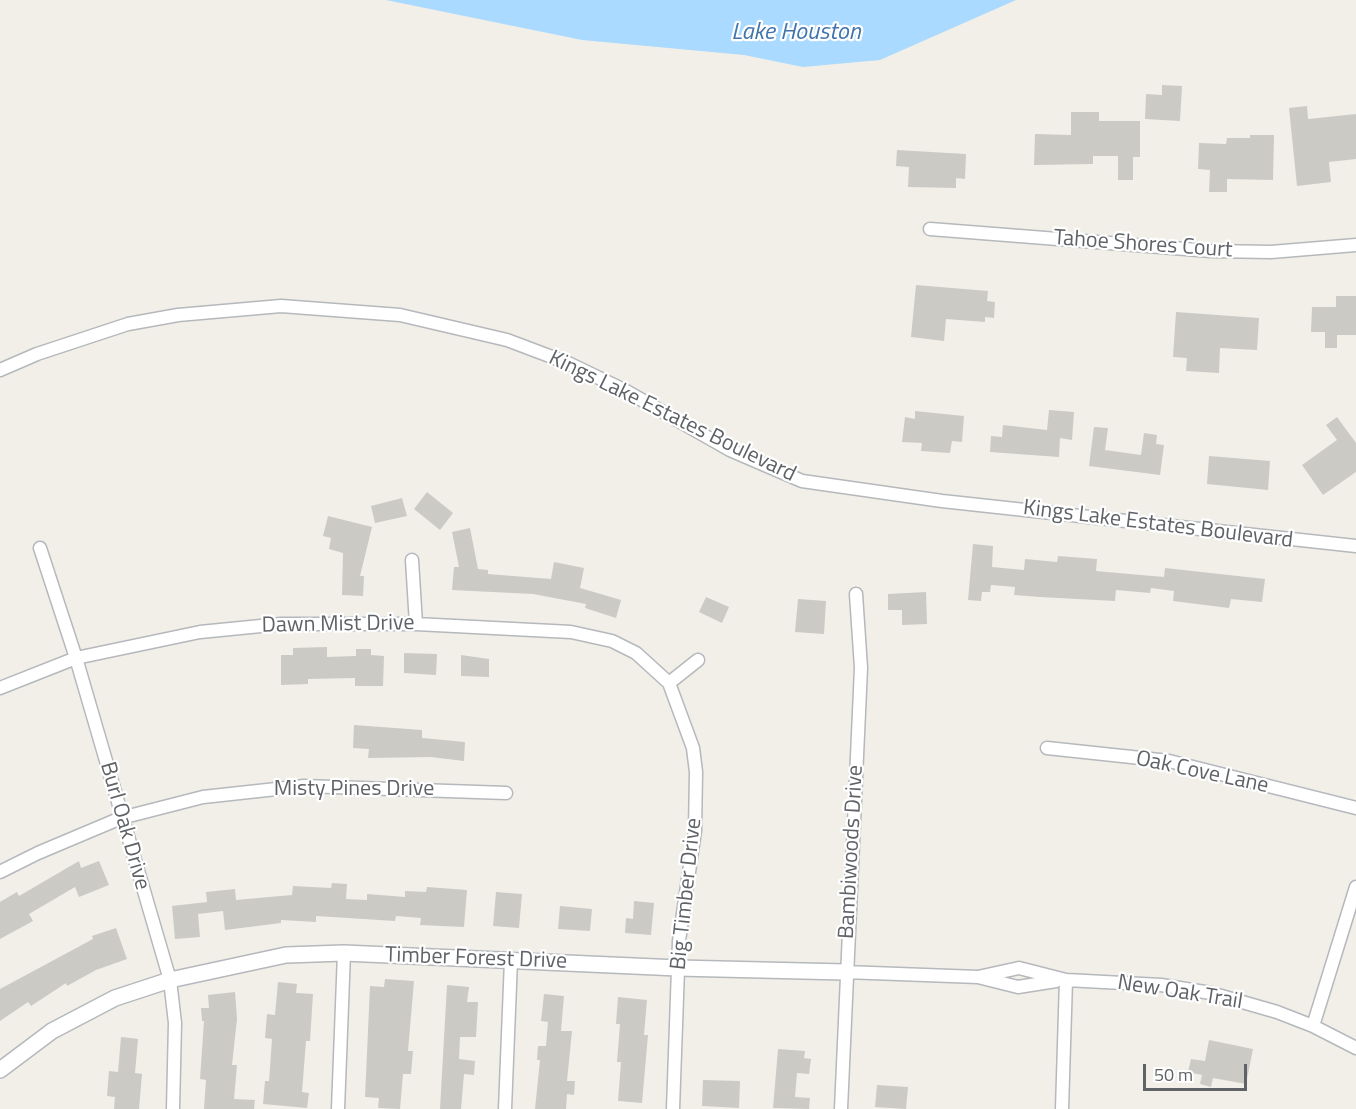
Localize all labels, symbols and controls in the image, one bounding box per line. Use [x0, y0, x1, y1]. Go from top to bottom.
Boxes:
water label: Lake Houston [731, 19, 861, 47]
street label: Tahoe Shores Court [1053, 226, 1233, 264]
street label: Kings Lake Estates Boulevard [544, 346, 800, 488]
street label: Kings Lake Estates Boulevard [1022, 495, 1294, 555]
street label: Dawn Mist Drive [261, 610, 415, 640]
street label: Oak Cove Lane [1133, 746, 1271, 800]
street label: Burl Oak Drive [93, 759, 155, 893]
street label: Bambiwoods Drive [834, 764, 870, 940]
street label: Misty Pines Drive [274, 777, 434, 803]
street label: Big Timber Drive [666, 817, 708, 971]
street label: Timber Forest Drive [385, 943, 567, 975]
street label: New Oak Trail [1115, 970, 1245, 1016]
scale bar [1146, 1052, 1250, 1090]
text: 50 m [1154, 1061, 1193, 1088]

